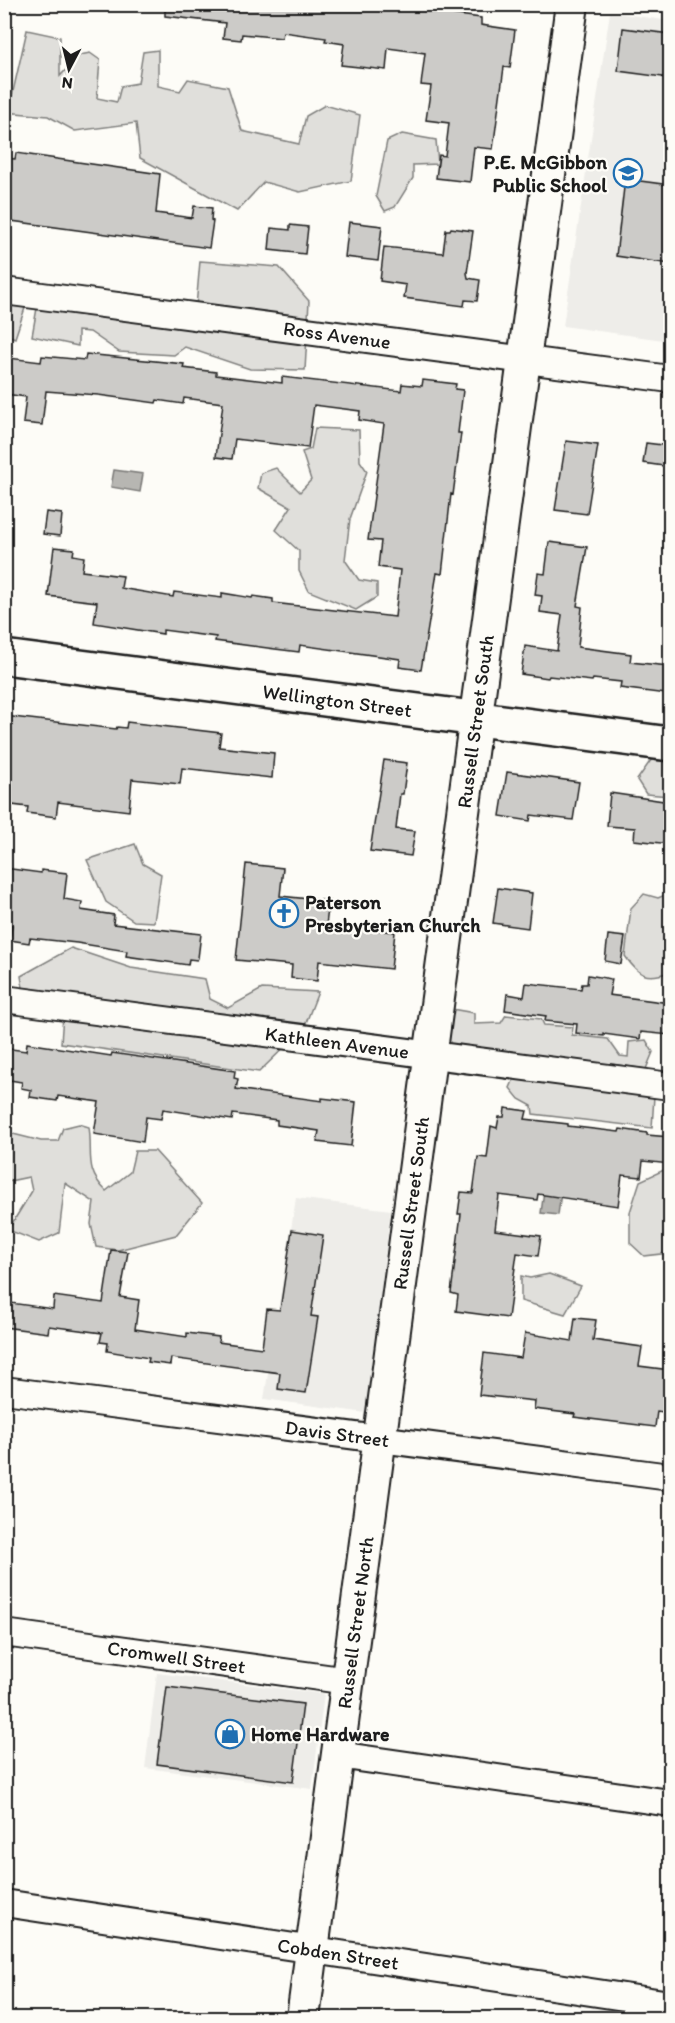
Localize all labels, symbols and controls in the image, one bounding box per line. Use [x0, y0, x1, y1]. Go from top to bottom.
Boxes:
north arrow [39, 39, 99, 99]
text: N [61, 73, 74, 93]
place label: P.E. McGibbon Public School [483, 150, 608, 197]
school or university icon: P.E. McGibbon Public School [612, 157, 644, 189]
street label: Ross Avenue [282, 316, 392, 354]
street label: Russell Street South [452, 633, 499, 810]
street label: Wellington Street [261, 679, 413, 722]
place label: Paterson Presbyterian Church [305, 890, 481, 938]
church icon: Paterson Presbyterian Church [268, 897, 300, 929]
street label: Kathleen Avenue [264, 1021, 411, 1064]
street label: Russell Street South [387, 1115, 434, 1291]
street label: Davis Street [284, 1415, 391, 1452]
street label: Russell Street North [332, 1535, 379, 1710]
street label: Cromwell Street [106, 1636, 247, 1679]
shop icon: Home Hardware [214, 1718, 246, 1750]
place label: Home Hardware [251, 1722, 390, 1746]
street label: Cobden Street [276, 1933, 401, 1975]

